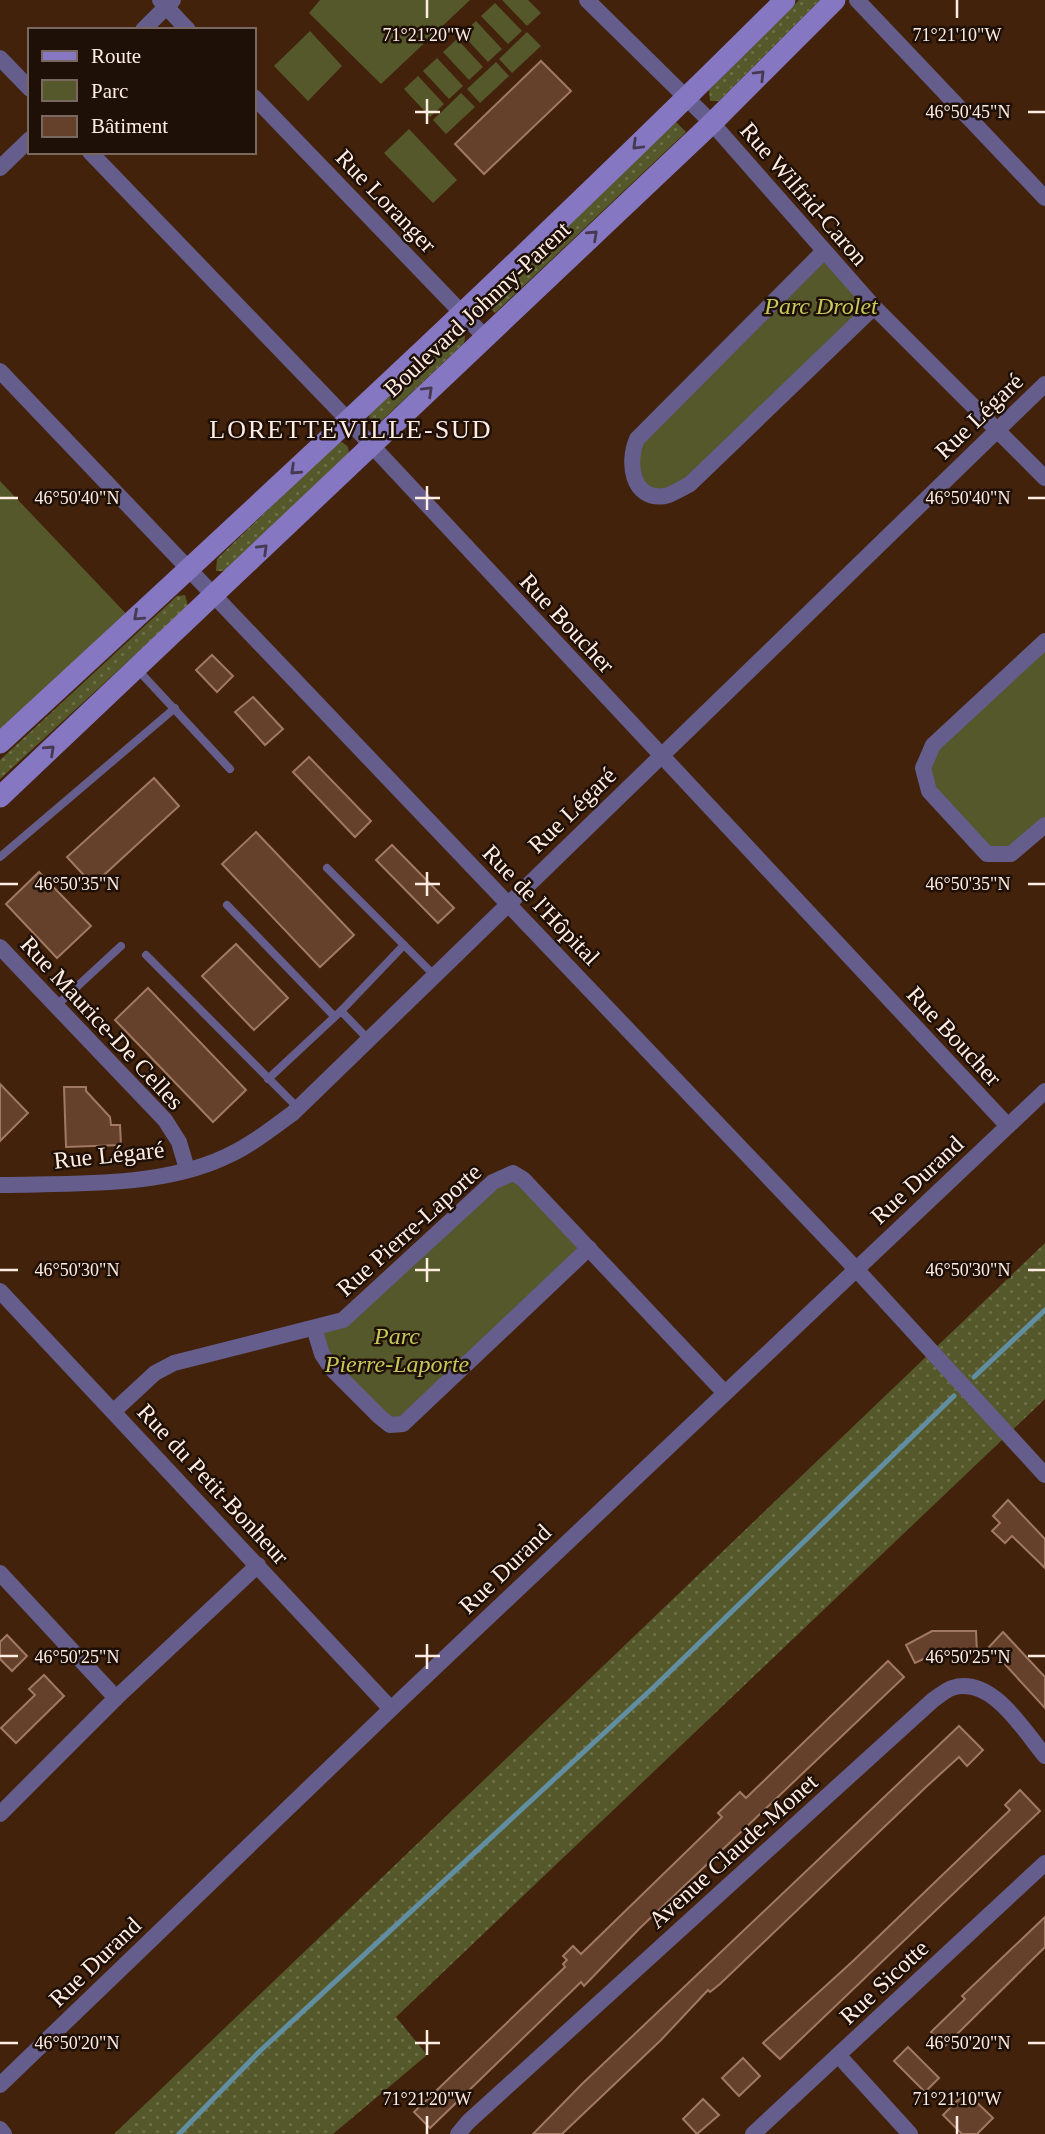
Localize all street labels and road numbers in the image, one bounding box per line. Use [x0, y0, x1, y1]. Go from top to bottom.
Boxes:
street label: Rue Wilfrid-Caron [735, 117, 873, 271]
street label: Rue Loranger [331, 144, 441, 258]
street label: Boulevard Johnny-Parent [379, 216, 576, 402]
street label: Rue Légaré [930, 368, 1028, 464]
street label: Rue Boucher [515, 568, 619, 678]
street label: Rue Légaré [523, 762, 621, 858]
street label: Rue de l'Hôpital [477, 840, 605, 970]
street label: Rue Maurice-De Celles [15, 931, 189, 1115]
street label: Rue Boucher [902, 981, 1006, 1091]
street label: Rue Durand [865, 1131, 969, 1229]
street label: Rue Légaré [52, 1136, 166, 1174]
street label: Rue Pierre-Laporte [332, 1159, 486, 1301]
street label: Rue du Petit-Bonheur [132, 1399, 294, 1569]
street label: Rue Durand [454, 1519, 556, 1619]
street label: Avenue Claude-Monet [643, 1768, 823, 1933]
street label: Rue Durand [44, 1912, 146, 2012]
street label: Rue Sicotte [834, 1935, 934, 2029]

